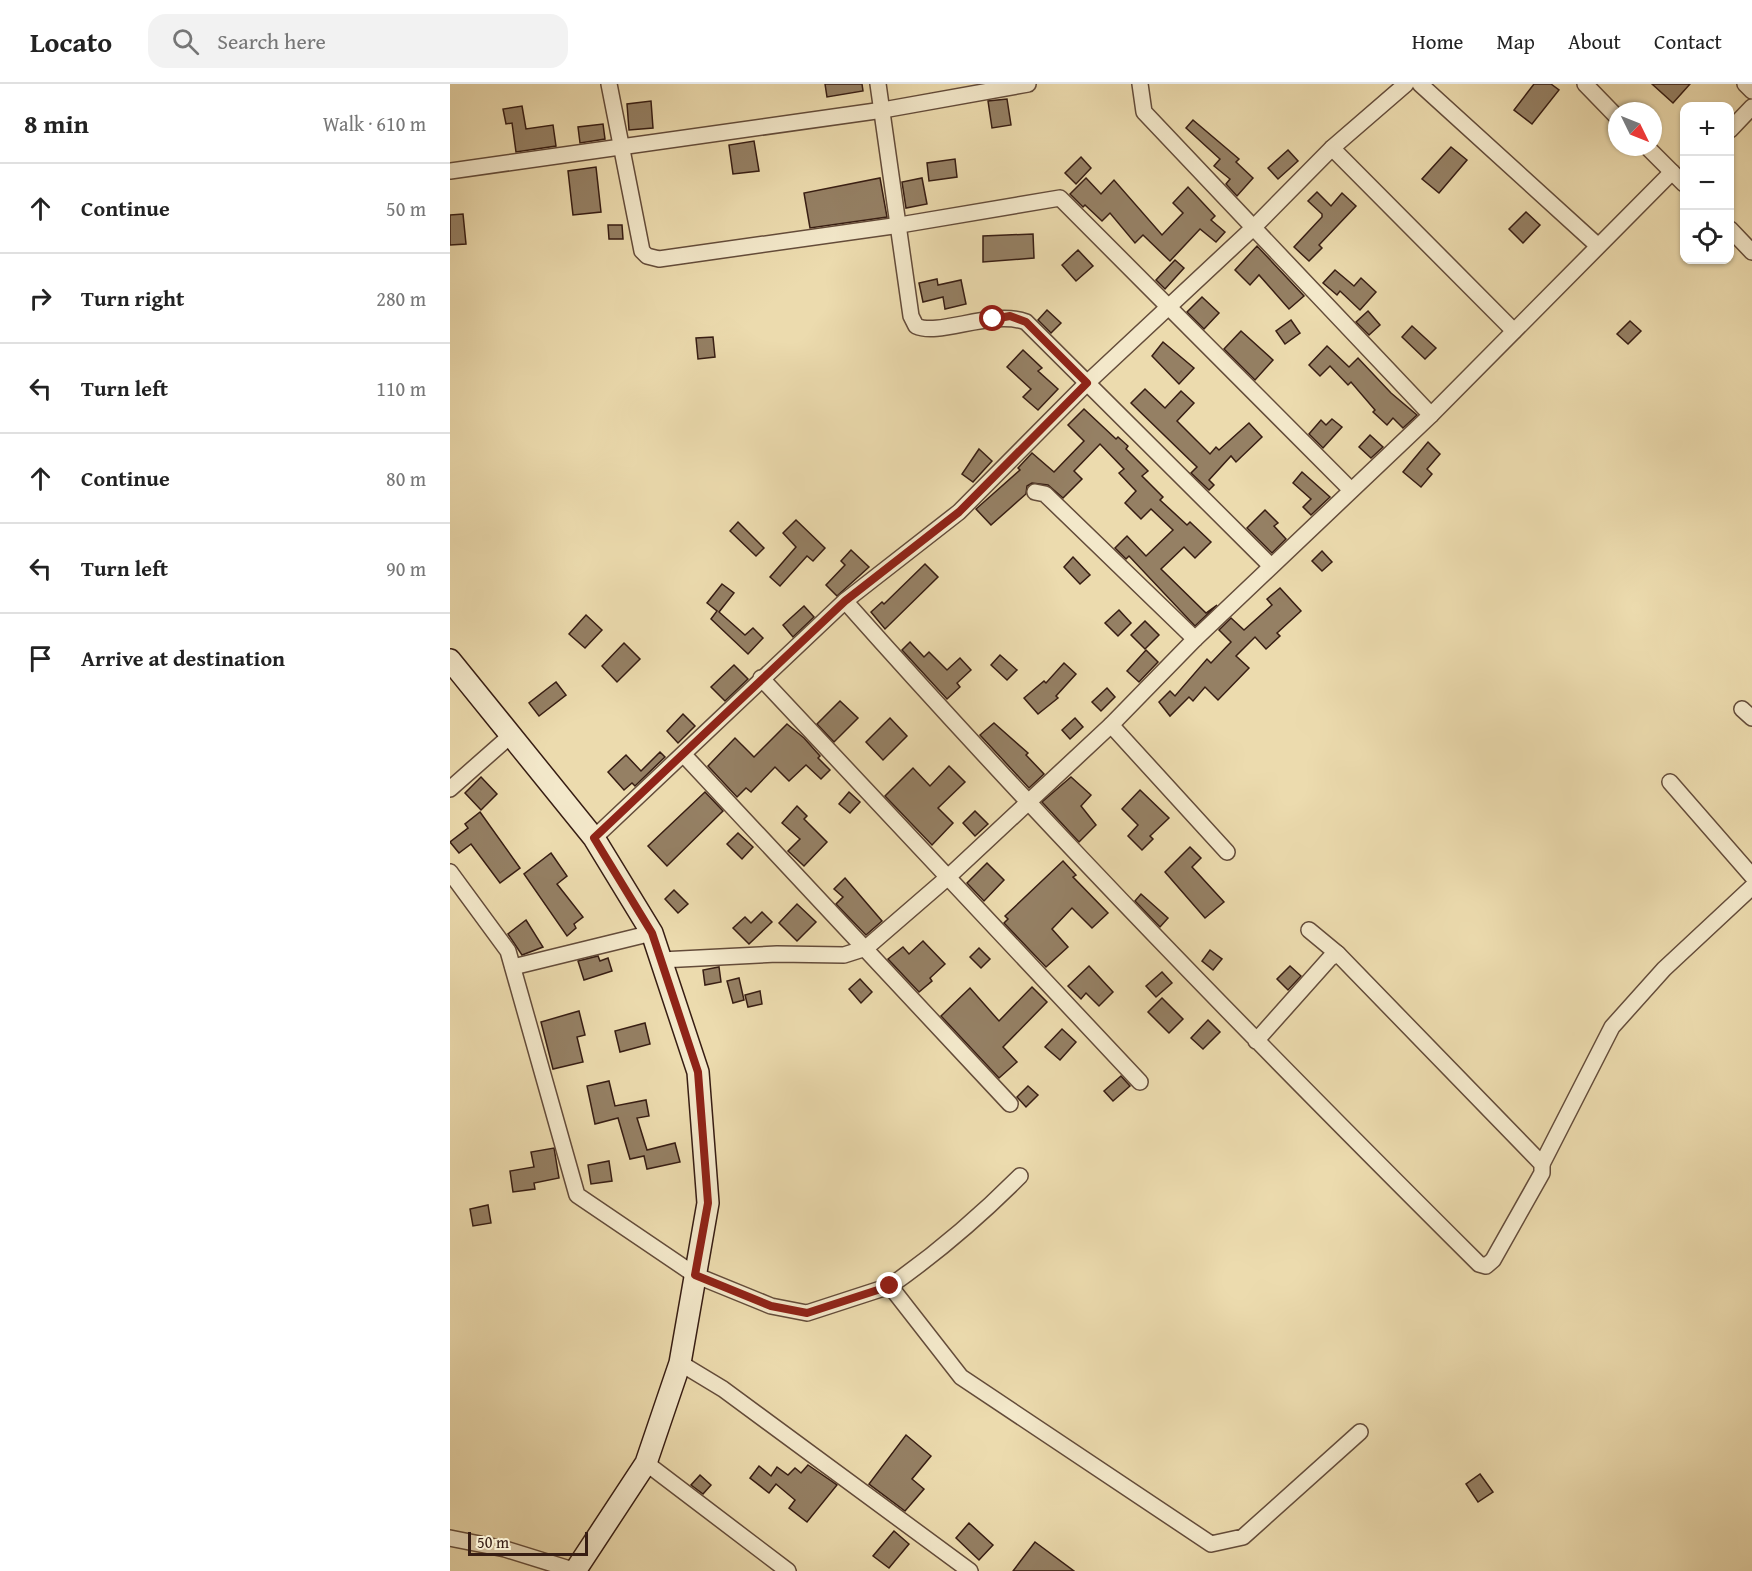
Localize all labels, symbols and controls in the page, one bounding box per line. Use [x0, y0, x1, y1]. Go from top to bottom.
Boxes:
search box [148, 14, 568, 68]
text: Locato [30, 21, 112, 62]
icon: search [169, 25, 202, 58]
text: Search here [217, 25, 326, 57]
text: Home [1412, 26, 1463, 57]
text: Map [1496, 26, 1535, 57]
text: About [1568, 26, 1621, 57]
text: Contact [1654, 26, 1722, 57]
north arrow [1608, 102, 1662, 156]
map controls [1680, 102, 1734, 264]
button: + [1680, 102, 1734, 156]
text: 8 min [24, 104, 89, 143]
text: Walk · 610 m [323, 109, 426, 138]
button: − [1680, 156, 1734, 210]
icon: ahead [24, 192, 57, 225]
text: Continue [81, 192, 170, 224]
text: 50 m [386, 194, 426, 223]
button: locate [1680, 210, 1734, 264]
icon: right [24, 282, 57, 315]
text: Turn right [81, 282, 184, 314]
text: 280 m [376, 284, 426, 313]
route start [979, 305, 1005, 331]
icon: left [24, 372, 57, 405]
text: Turn left [81, 372, 168, 404]
text: 110 m [376, 374, 426, 403]
icon: ahead [24, 462, 57, 495]
text: Continue [81, 462, 170, 494]
text: 80 m [386, 464, 426, 493]
icon: left [24, 552, 57, 585]
text: Turn left [81, 552, 168, 584]
text: 90 m [386, 554, 426, 583]
icon: arrive [24, 642, 57, 675]
text: Arrive at destination [81, 642, 285, 674]
route end [876, 1272, 902, 1298]
scale bar [468, 1529, 588, 1556]
text: 50 m [477, 1530, 509, 1554]

